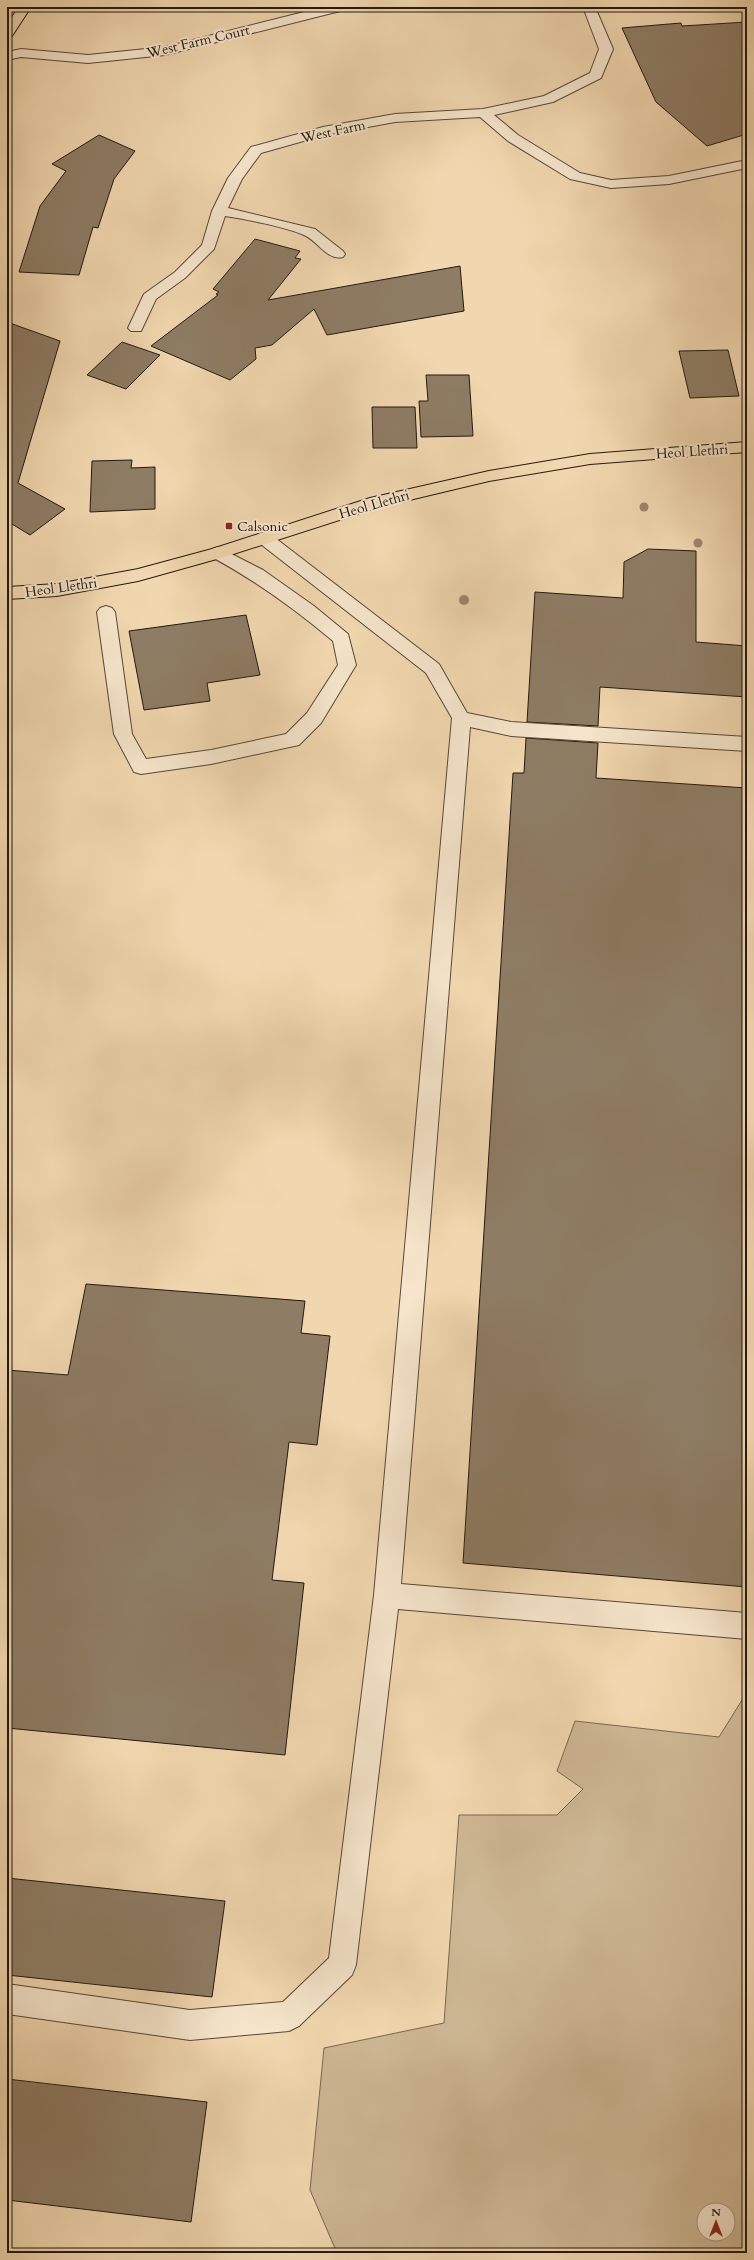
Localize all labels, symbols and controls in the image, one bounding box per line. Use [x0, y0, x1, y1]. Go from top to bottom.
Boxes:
street label: West Farm Court [144, 20, 252, 63]
street label: West Farm [298, 115, 367, 148]
street label: Heol Llethri [655, 439, 729, 464]
street label: Heol Llethri [337, 485, 412, 524]
place label: Calsonic [237, 517, 288, 536]
marker: Calsonic [224, 521, 234, 531]
street label: Heol Llethri [24, 573, 98, 602]
north arrow [696, 2202, 736, 2242]
text: N [711, 2205, 721, 2220]

